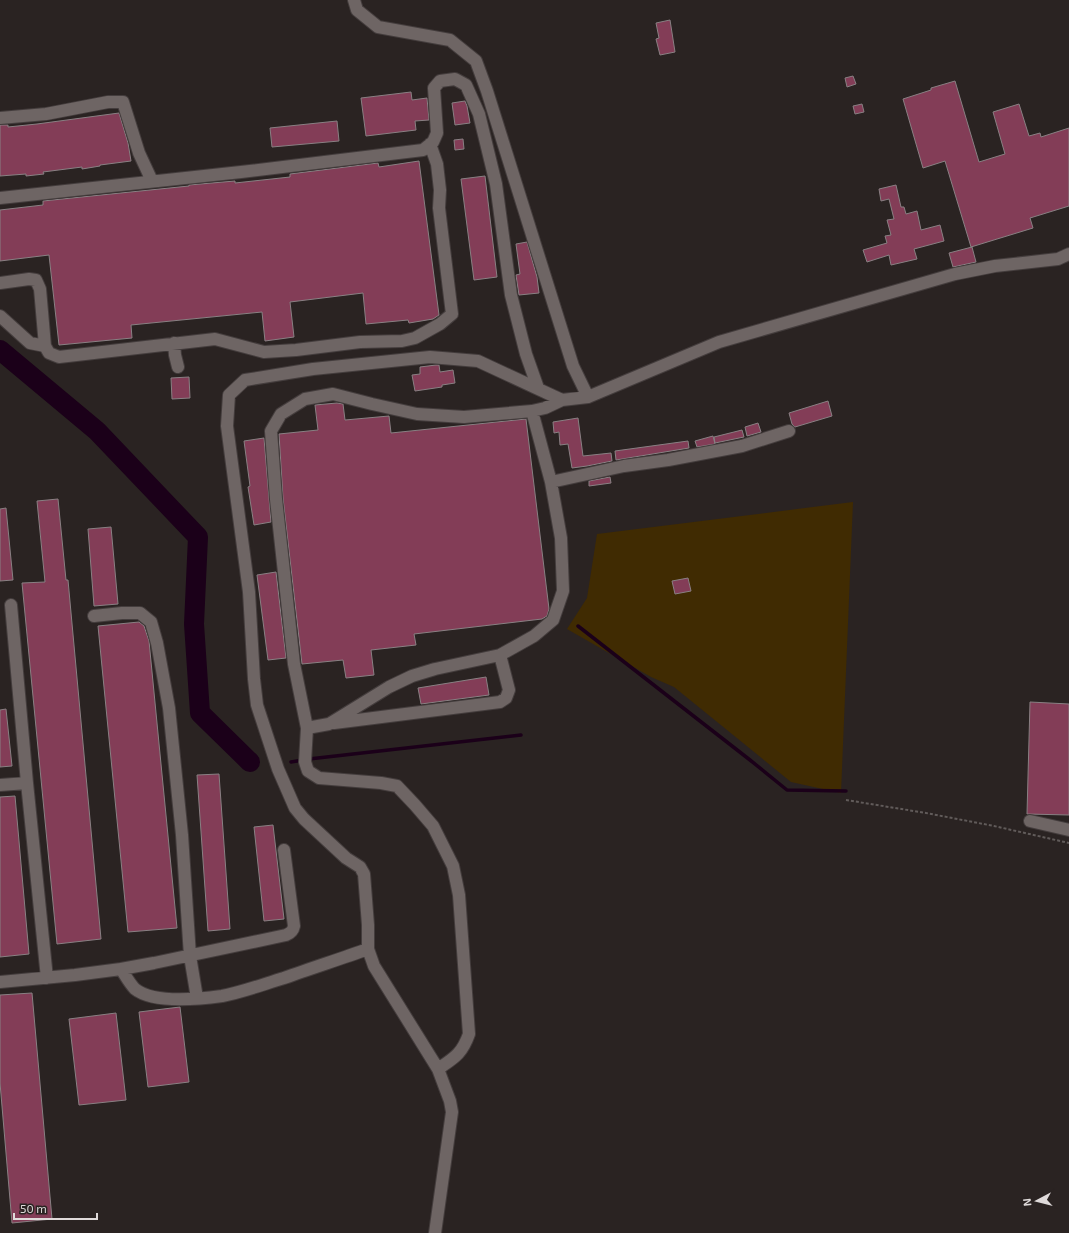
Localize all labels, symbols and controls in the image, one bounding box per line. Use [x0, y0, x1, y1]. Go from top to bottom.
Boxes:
north arrow [1017, 1181, 1057, 1221]
scale bar [14, 1195, 97, 1221]
text: N [1020, 1197, 1034, 1207]
text: 50 m [20, 1201, 47, 1215]

